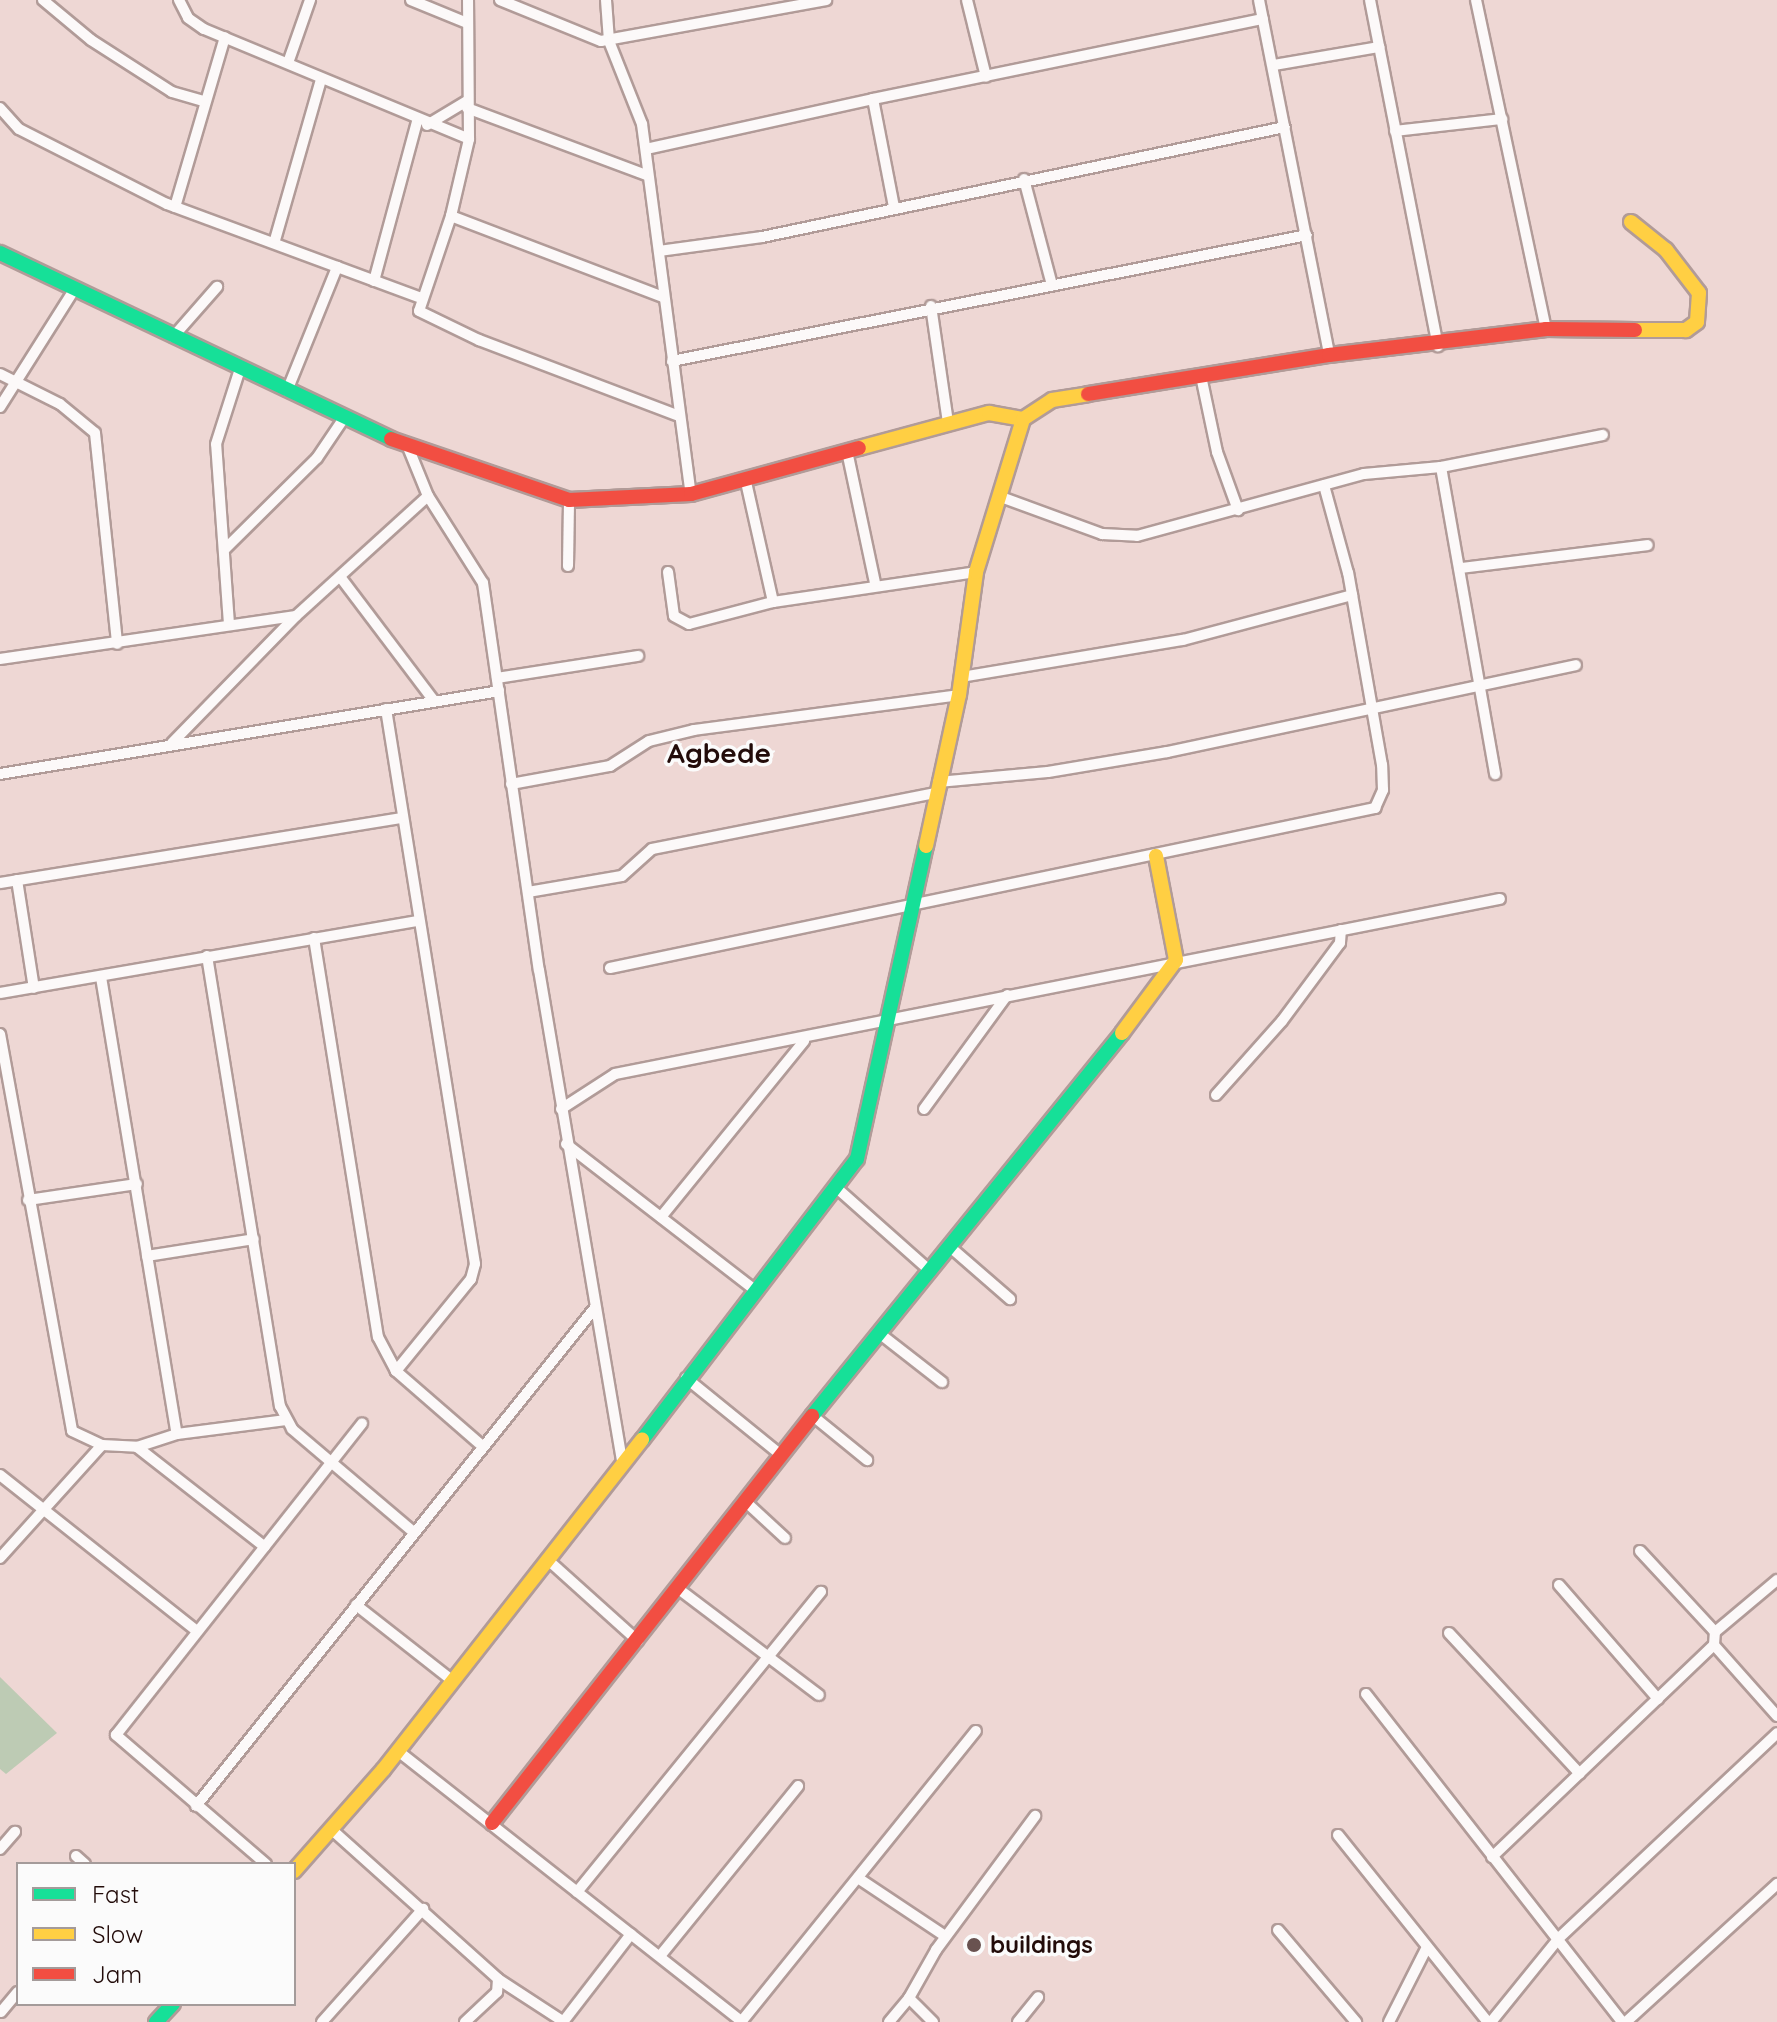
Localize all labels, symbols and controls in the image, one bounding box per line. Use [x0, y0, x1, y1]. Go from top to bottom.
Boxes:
district label: Agbede [667, 736, 771, 770]
legend [16, 1862, 296, 2006]
text: Fast [92, 1879, 139, 1909]
text: Slow [92, 1919, 143, 1949]
place label: buildings [990, 1931, 1093, 1959]
marker: buildings [965, 1936, 983, 1954]
text: Jam [92, 1959, 142, 1989]

